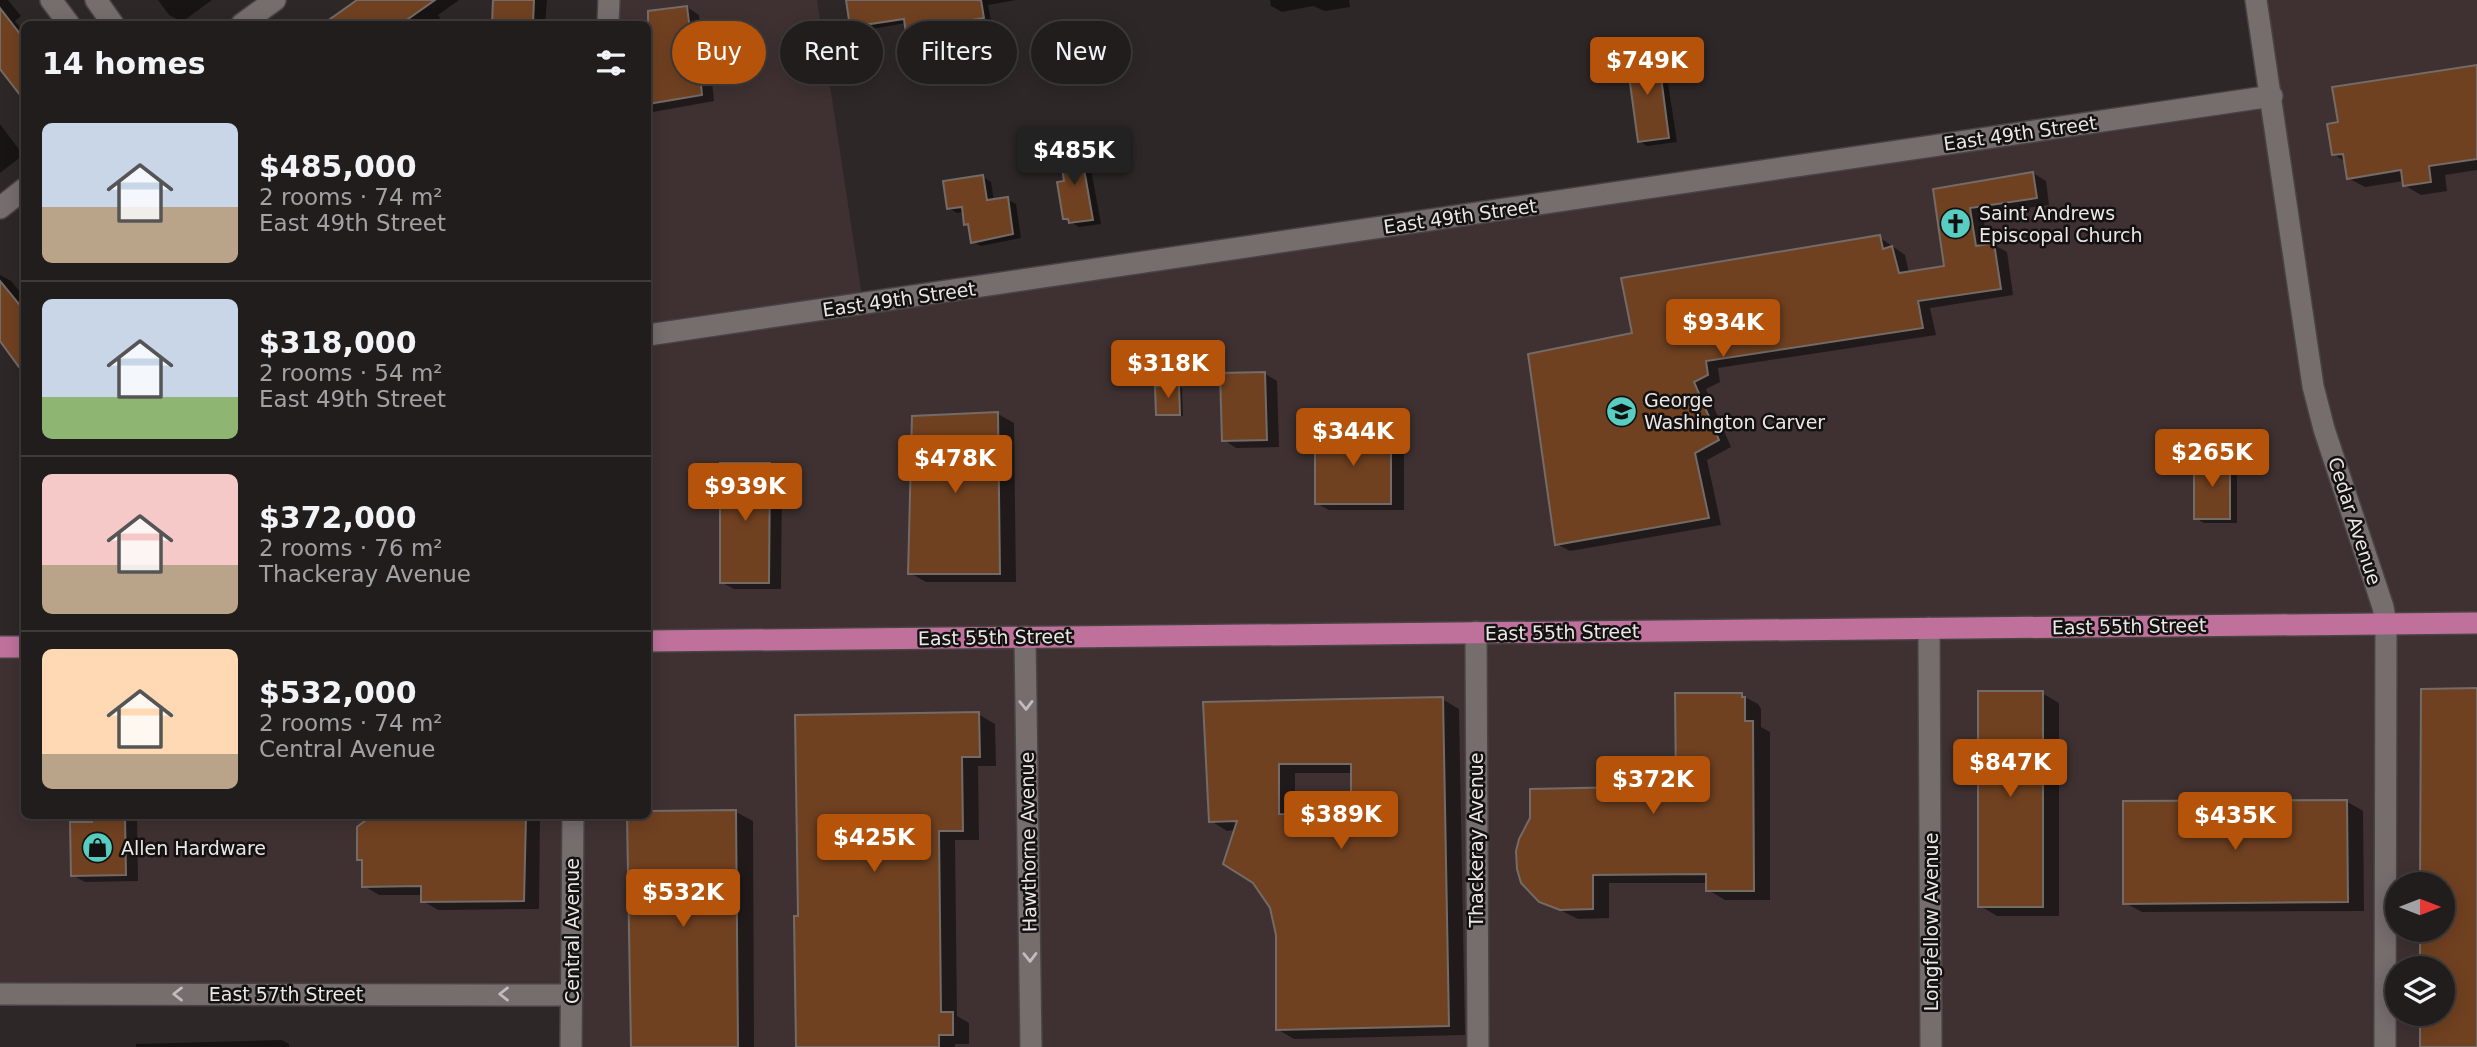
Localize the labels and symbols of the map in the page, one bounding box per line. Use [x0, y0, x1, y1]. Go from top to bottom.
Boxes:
pin: $749K [1598, 38, 1696, 97]
street label: East 49th Street [1942, 111, 2098, 155]
pin: $485K [1025, 128, 1123, 187]
street label: East 49th Street [1382, 194, 1538, 238]
place label: Saint Andrews Episcopal Church [1979, 202, 2143, 246]
church icon: Saint Andrews Episcopal Church [1939, 207, 1973, 241]
street label: East 49th Street [821, 277, 977, 321]
pin: $934K [1674, 300, 1772, 359]
pin: $318K [1119, 340, 1217, 400]
place label: George Washington Carver [1644, 389, 1825, 433]
school or university icon: George Washington Carver [1604, 394, 1638, 428]
pin: $344K [1304, 408, 1402, 468]
pin: $265K [2163, 430, 2261, 489]
pin: $478K [906, 435, 1004, 495]
street label: Cedar Avenue [2324, 454, 2386, 588]
pin: $939K [696, 463, 794, 523]
street label: East 55th Street [2052, 614, 2206, 638]
street label: East 55th Street [1485, 620, 1639, 644]
street label: East 55th Street [918, 625, 1072, 649]
one-way arrow [1019, 700, 1034, 711]
pin: $847K [1961, 740, 2059, 799]
street label: Hawthorne Avenue [1015, 752, 1041, 932]
street label: Thackeray Avenue [1465, 752, 1487, 929]
pin: $372K [1604, 756, 1702, 816]
pin: $389K [1292, 792, 1390, 851]
pin: $435K [2186, 792, 2284, 852]
pin: $425K [825, 814, 923, 874]
shop icon: Allen Hardware [81, 831, 115, 865]
street label: Longfellow Avenue [1920, 833, 1942, 1011]
place label: Allen Hardware [121, 837, 266, 859]
street label: Central Avenue [561, 858, 583, 1004]
pin: $532K [634, 870, 732, 929]
north arrow [2385, 872, 2455, 942]
one-way arrow [1022, 952, 1038, 963]
street label: East 57th Street [209, 983, 363, 1005]
one-way arrow [172, 986, 183, 1002]
one-way arrow [498, 986, 508, 1002]

